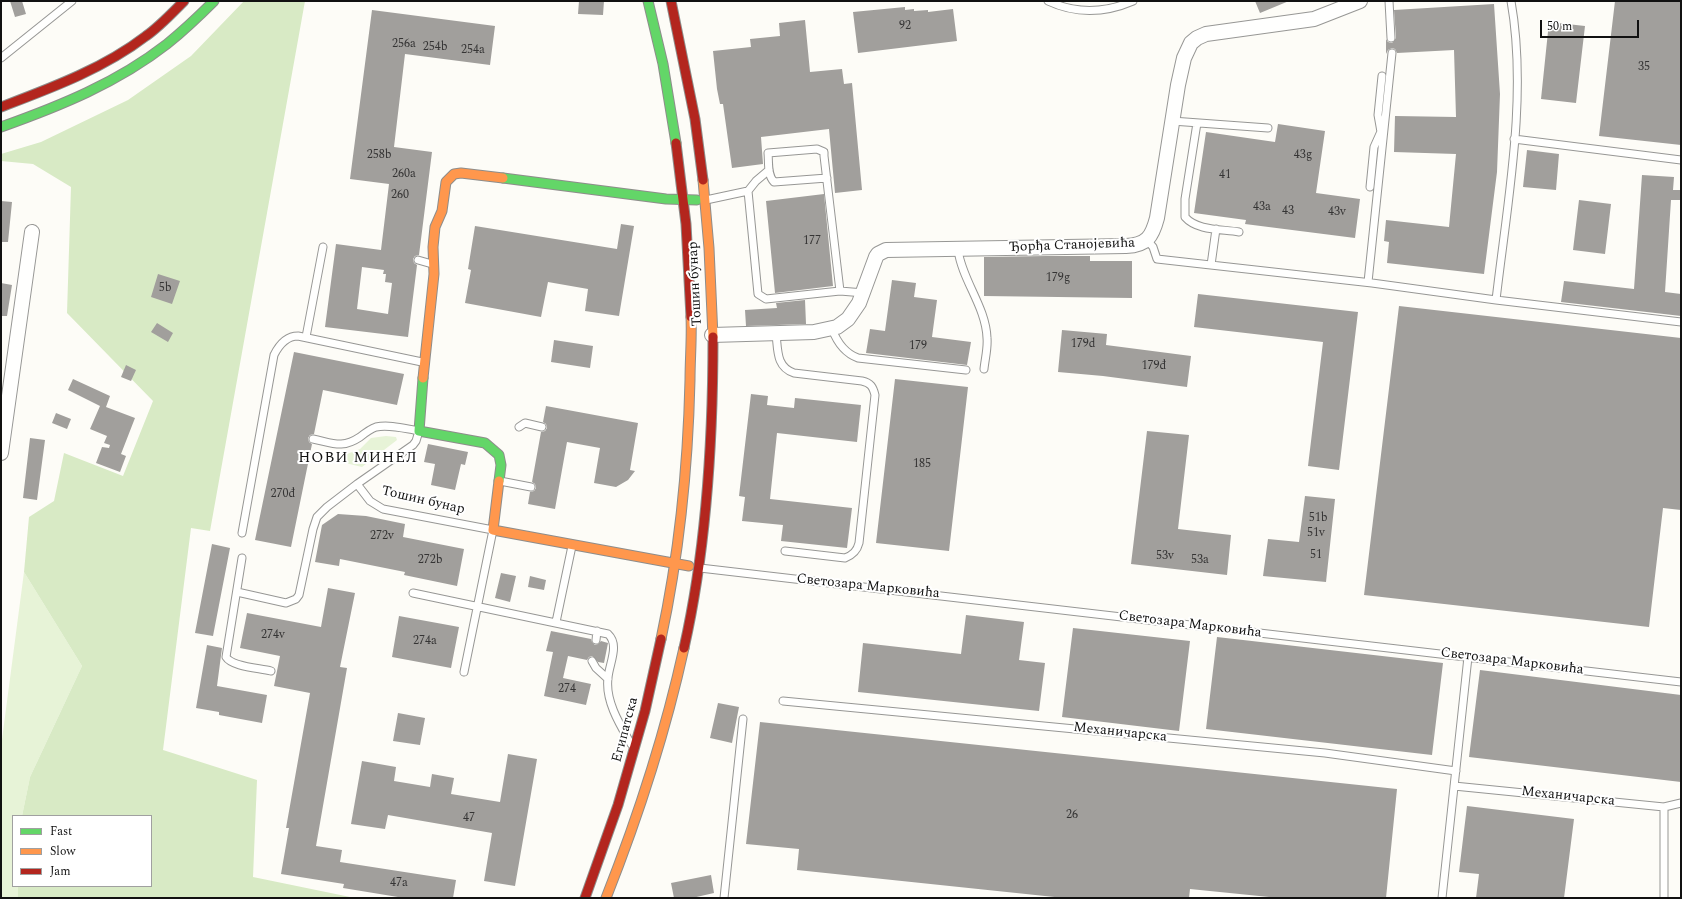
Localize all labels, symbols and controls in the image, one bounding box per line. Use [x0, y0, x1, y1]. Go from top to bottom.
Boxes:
scale bar [1542, 12, 1641, 38]
text: 50 m [1547, 17, 1572, 36]
house number: 92 [899, 20, 911, 34]
house number: 256a [392, 38, 416, 52]
house number: 254b [423, 41, 447, 55]
house number: 254a [461, 44, 485, 58]
house number: 35 [1638, 61, 1650, 75]
house number: 258b [367, 149, 391, 163]
house number: 43g [1294, 149, 1312, 163]
house number: 260a [392, 168, 416, 182]
house number: 41 [1219, 169, 1231, 183]
house number: 260 [391, 189, 409, 203]
house number: 43a [1253, 201, 1271, 215]
house number: 43 [1282, 205, 1294, 219]
house number: 43v [1328, 206, 1346, 220]
house number: 177 [803, 235, 821, 249]
street label: Ђорђа Станојевића [1009, 235, 1135, 257]
street label: Тошин бунар [685, 241, 707, 327]
house number: 179g [1046, 272, 1070, 286]
house number: 5b [159, 282, 171, 296]
house number: 179d [1071, 338, 1095, 352]
house number: 179 [909, 340, 927, 354]
house number: 179đ [1142, 360, 1166, 374]
district label: НОВИ МИНЕЛ [298, 450, 418, 468]
house number: 185 [913, 458, 931, 472]
street label: Тошин бунар [380, 483, 466, 519]
house number: 270đ [271, 488, 295, 502]
house number: 51b [1309, 512, 1327, 526]
house number: 51v [1307, 527, 1325, 541]
house number: 272v [370, 530, 394, 544]
house number: 51 [1310, 549, 1322, 563]
house number: 53v [1156, 550, 1174, 564]
house number: 272b [418, 554, 442, 568]
house number: 53a [1191, 554, 1209, 568]
street label: Светозара Марковића [796, 571, 940, 603]
street label: Светозара Марковића [1118, 608, 1262, 642]
house number: 274v [261, 629, 285, 643]
house number: 274a [413, 635, 437, 649]
street label: Светозара Марковића [1440, 645, 1584, 679]
house number: 274 [558, 683, 576, 697]
street label: Египатска [609, 695, 643, 765]
street label: Механичарска [1072, 720, 1168, 746]
street label: Механичарска [1520, 784, 1616, 810]
house number: 26 [1066, 809, 1078, 823]
house number: 47 [463, 812, 475, 826]
legend [12, 815, 152, 887]
text: Fast [50, 822, 72, 841]
text: Slow [50, 842, 75, 861]
text: Jam [50, 862, 71, 881]
house number: 47a [390, 877, 408, 891]

